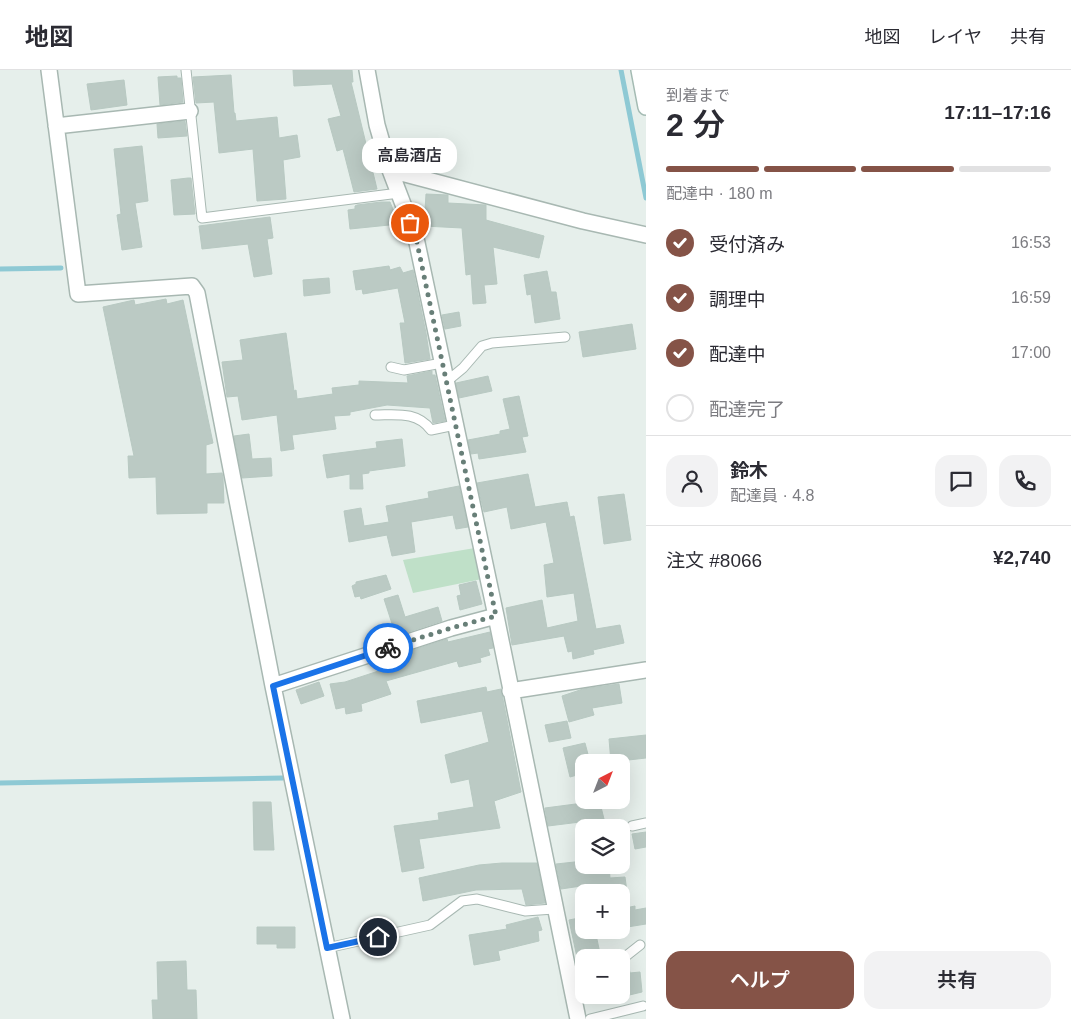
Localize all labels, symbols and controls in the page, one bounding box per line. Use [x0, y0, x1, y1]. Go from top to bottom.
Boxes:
text: 地図 [25, 23, 73, 50]
text: 地図 [865, 27, 901, 47]
text: レイヤ [929, 27, 982, 47]
text: 共有 [1010, 27, 1046, 47]
text: 到着まで [666, 87, 730, 104]
text: 17:11–17:16 [944, 102, 1051, 123]
text: 2 分 [666, 107, 725, 143]
callout: 高島酒店 [362, 138, 458, 173]
text: 高島酒店 [377, 147, 442, 164]
text: 配達中 · 180 m [666, 185, 773, 202]
pin [389, 202, 431, 244]
icon: bag [396, 209, 424, 237]
icon: check [666, 229, 694, 257]
text: 受付済み [709, 234, 785, 255]
text: 16:53 [1011, 234, 1051, 251]
icon: check [666, 284, 694, 312]
text: 調理中 [709, 289, 766, 310]
text: 16:59 [1011, 289, 1051, 306]
icon: check [666, 339, 694, 367]
text: 配達中 [709, 344, 766, 365]
text: 17:00 [1011, 344, 1051, 361]
text: 配達完了 [709, 399, 785, 420]
button: person [666, 455, 718, 507]
button: chat [935, 455, 987, 507]
button: phone [999, 455, 1051, 507]
text: 鈴木 [730, 460, 768, 481]
text: 配達員 · 4.8 [730, 487, 814, 504]
text: ¥2,740 [993, 547, 1051, 568]
text: 注文 #8066 [666, 550, 762, 571]
courier [363, 623, 413, 673]
icon: bike [374, 634, 402, 662]
north arrow [575, 754, 630, 809]
map controls [575, 754, 630, 1004]
button: layers [575, 819, 630, 874]
button: + [575, 884, 630, 939]
pin [357, 916, 399, 958]
icon: home [364, 923, 392, 951]
button: − [575, 949, 630, 1004]
button: ヘルプ [666, 951, 854, 1009]
button: 共有 [864, 951, 1051, 1009]

